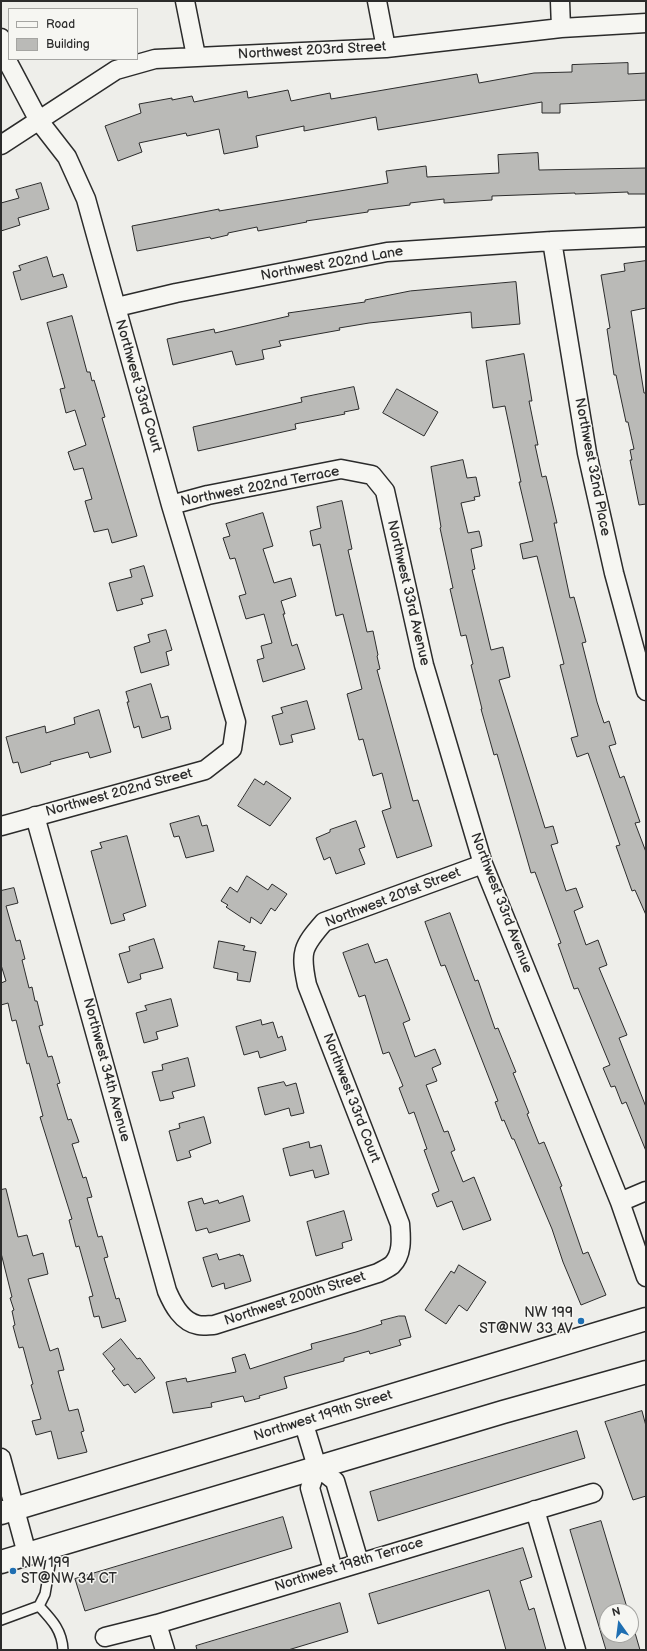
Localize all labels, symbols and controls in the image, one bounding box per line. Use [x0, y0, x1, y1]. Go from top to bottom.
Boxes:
legend [8, 8, 138, 60]
text: Road [46, 17, 75, 32]
text: Building [46, 37, 90, 52]
street label: Northwest 203rd Street [237, 39, 387, 63]
street label: Northwest 202nd Lane [259, 243, 405, 285]
street label: Northwest 33rd Court [111, 318, 165, 454]
street label: Northwest 32nd Place [570, 397, 614, 537]
street label: Northwest 202nd Terrace [179, 463, 341, 511]
street label: Northwest 33rd Avenue [383, 519, 433, 667]
street label: Northwest 202nd Street [44, 765, 194, 821]
street label: Northwest 33rd Avenue [466, 830, 536, 976]
street label: Northwest 201st Street [323, 864, 463, 932]
street label: Northwest 34th Avenue [79, 996, 133, 1144]
street label: Northwest 33rd Court [319, 1031, 383, 1165]
street label: Northwest 200th Street [222, 1268, 368, 1330]
place label: NW 199 ST@NW 33 AV [479, 1305, 573, 1338]
marker: NW 199 ST@NW 33 AV [576, 1316, 586, 1326]
street label: Northwest 199th Street [252, 1387, 394, 1445]
street label: Northwest 198th Terrace [273, 1534, 425, 1596]
place label: NW 199 ST@NW 34 CT [21, 1555, 117, 1588]
marker: NW 199 ST@NW 34 CT [8, 1566, 18, 1576]
north arrow [599, 1603, 639, 1643]
text: N [611, 1605, 622, 1619]

